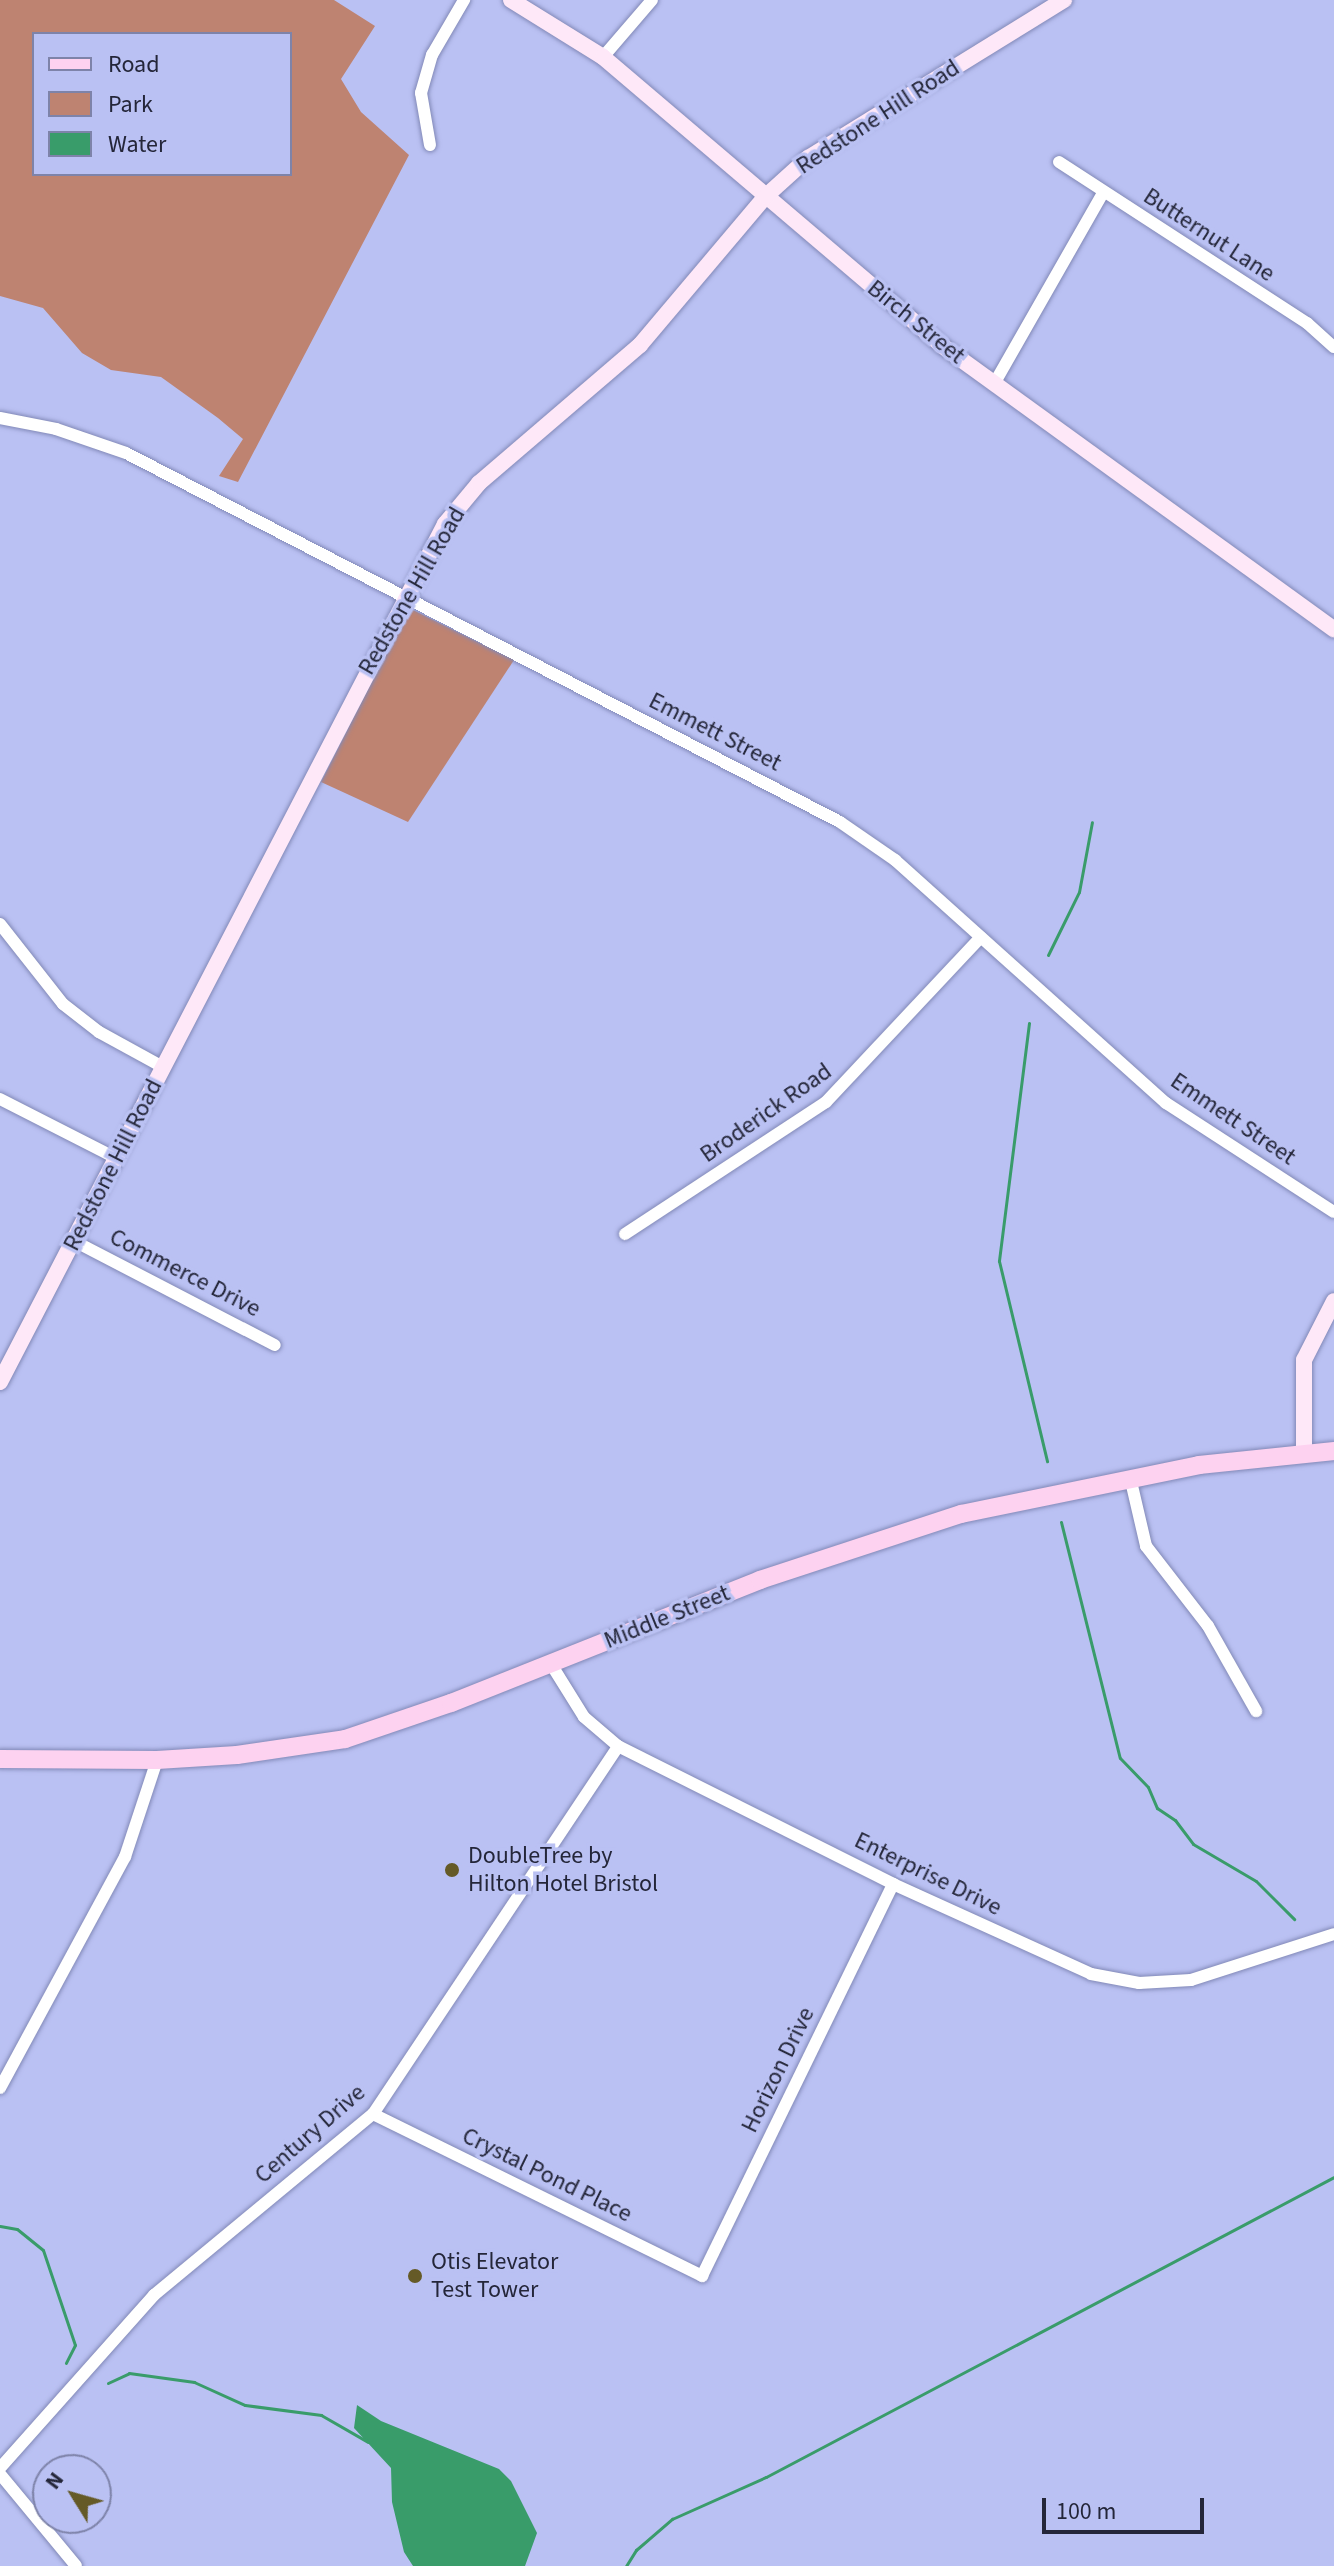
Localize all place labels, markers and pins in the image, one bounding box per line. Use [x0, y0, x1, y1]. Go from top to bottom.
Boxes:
place label: DoubleTree by Hilton Hotel Bristol [468, 1842, 658, 1898]
marker: DoubleTree by Hilton Hotel Bristol [443, 1861, 461, 1879]
place label: Otis Elevator Test Tower [431, 2248, 558, 2304]
marker: Otis Elevator Test Tower [406, 2267, 424, 2285]

